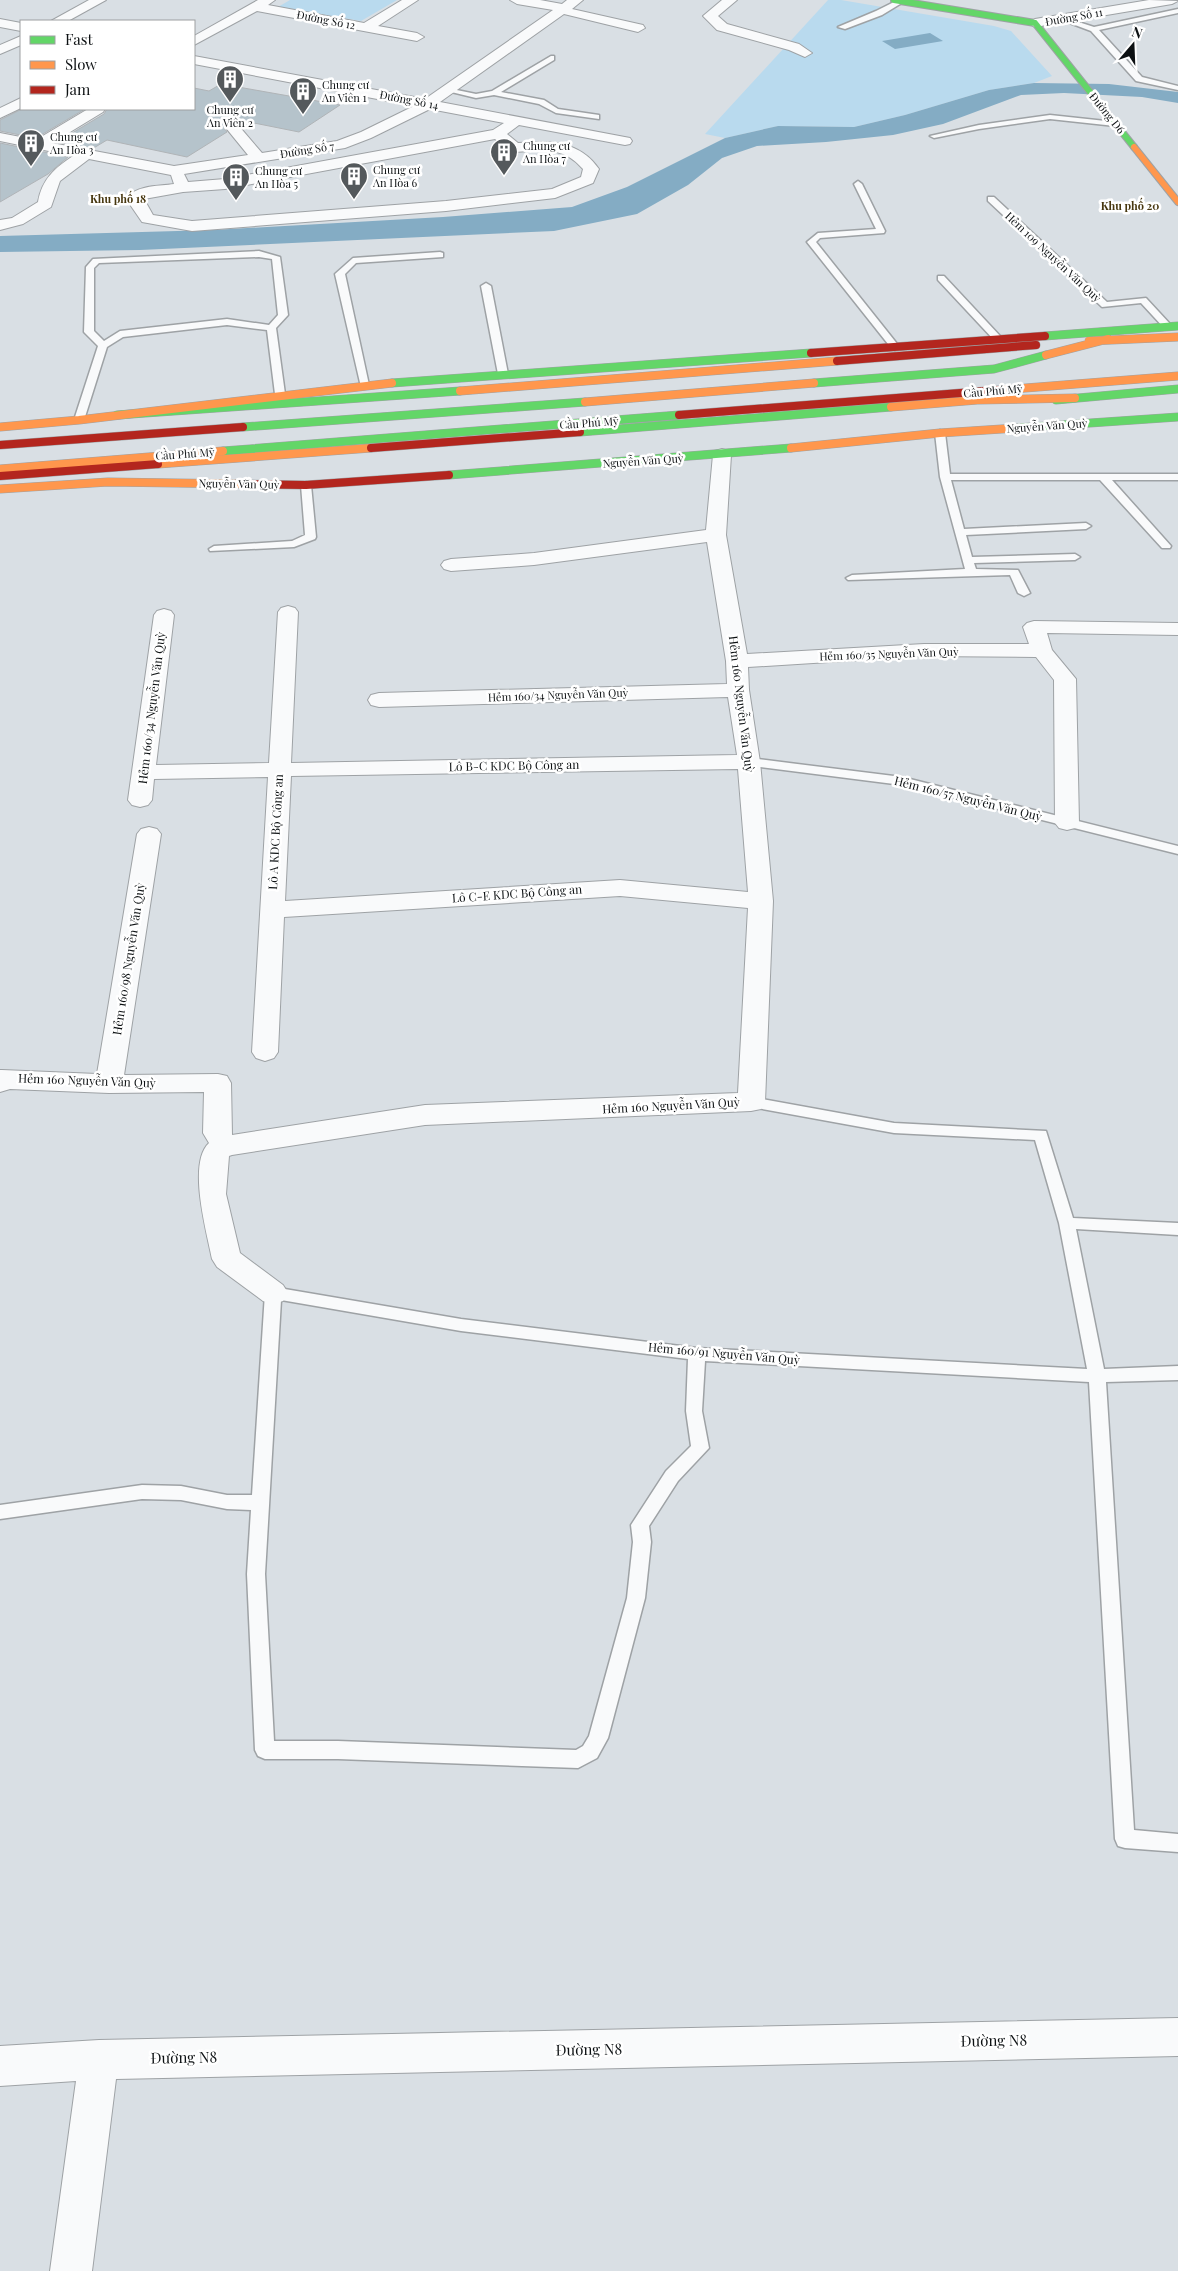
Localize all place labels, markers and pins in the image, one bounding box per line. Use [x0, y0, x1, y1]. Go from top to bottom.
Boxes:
building icon: Chung cư An Viên 2 [215, 64, 245, 103]
building icon: Chung cư An Viên 1 [288, 76, 318, 115]
place label: Chung cư An Viên 1 [321, 77, 370, 105]
place label: Chung cư An Viên 2 [206, 102, 254, 130]
building icon: Chung cư An Hòa 3 [16, 128, 46, 167]
place label: Chung cư An Hòa 3 [49, 129, 98, 157]
building icon: Chung cư An Hòa 7 [489, 137, 519, 176]
place label: Chung cư An Hòa 7 [522, 138, 571, 166]
building icon: Chung cư An Hòa 6 [339, 161, 369, 200]
building icon: Chung cư An Hòa 5 [221, 162, 251, 201]
place label: Chung cư An Hòa 6 [372, 162, 421, 190]
place label: Chung cư An Hòa 5 [254, 163, 303, 191]

